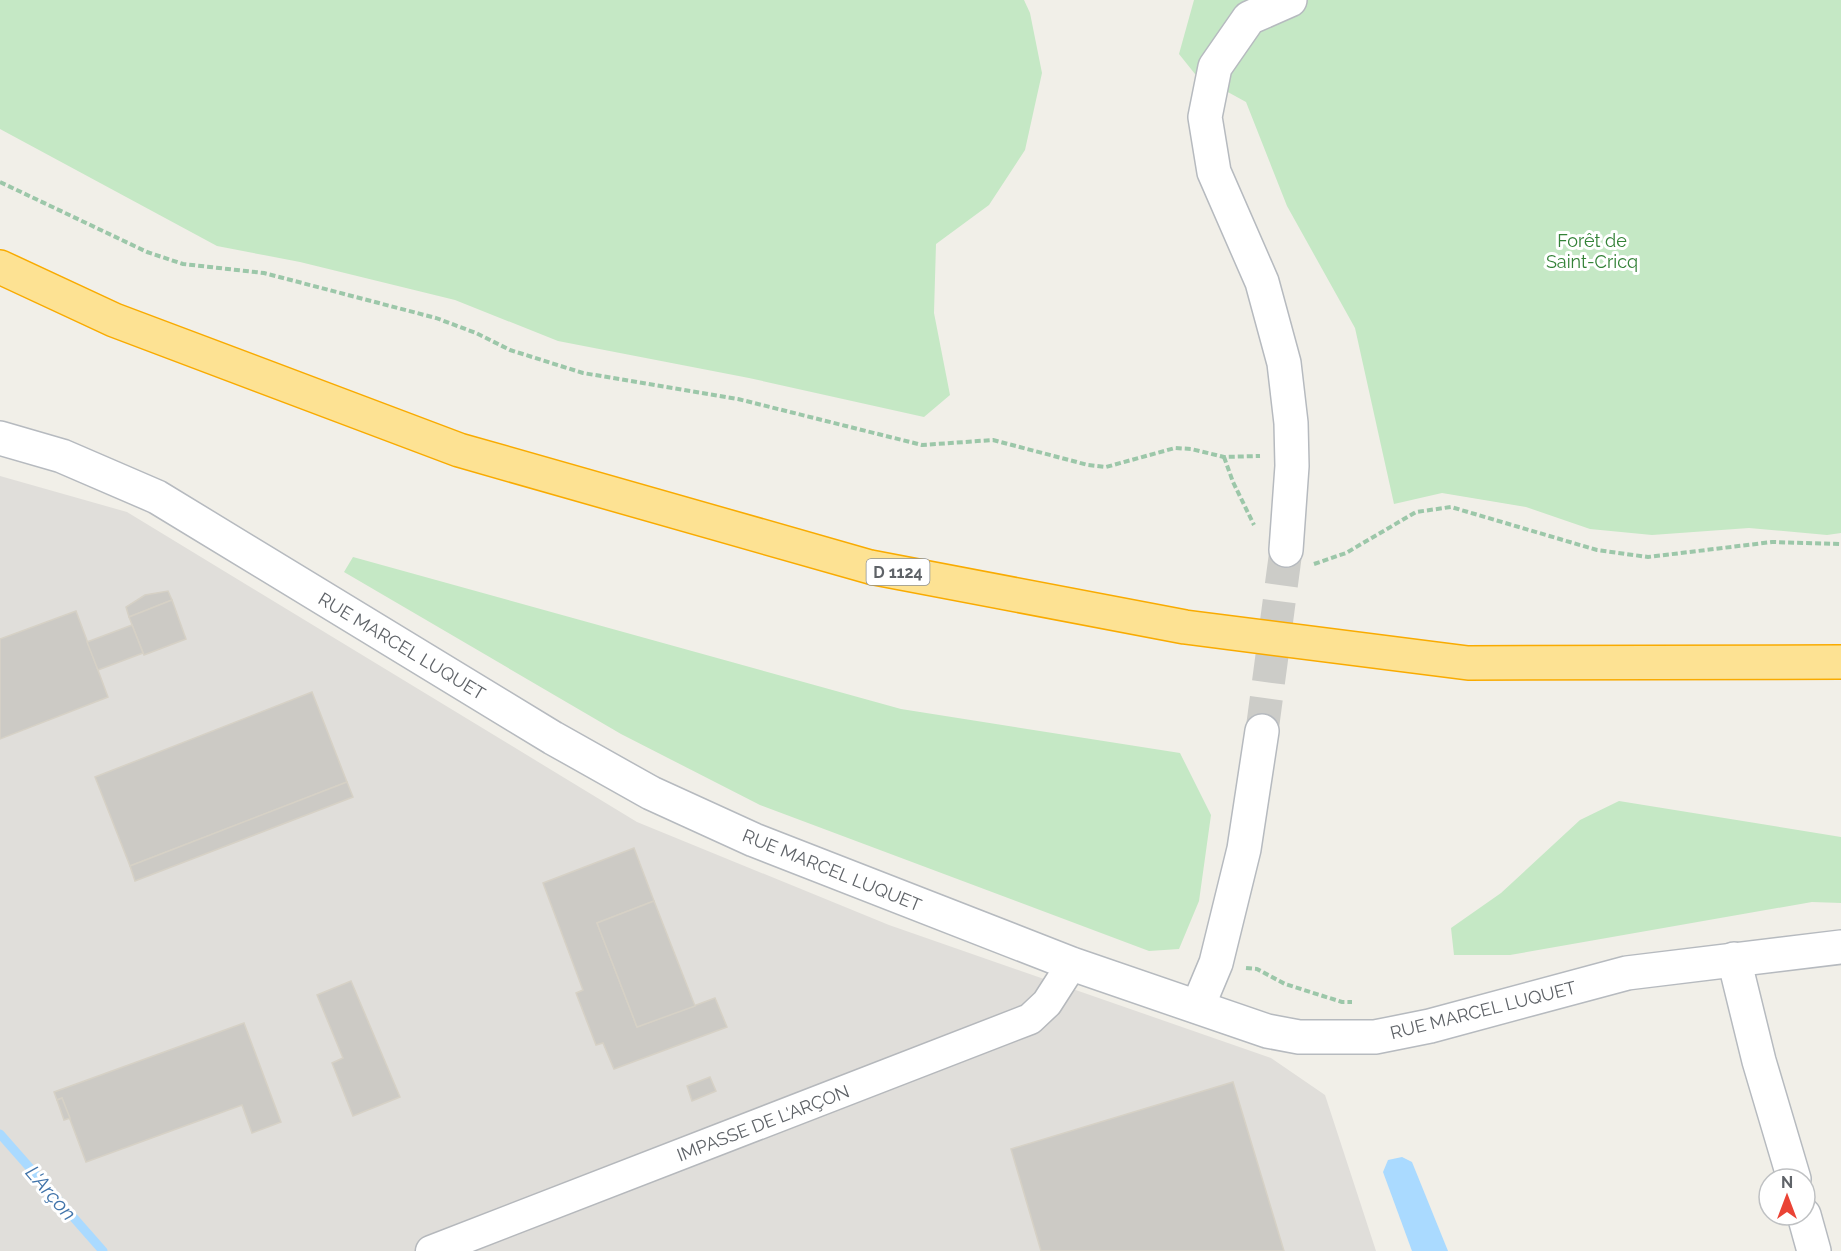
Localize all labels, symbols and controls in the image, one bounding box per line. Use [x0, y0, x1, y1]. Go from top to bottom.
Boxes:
park label: Forêt de Saint-Cricq [1546, 230, 1638, 272]
road number: D 1124 [866, 559, 930, 585]
street label: RUE MARCEL LUQUET [315, 588, 489, 704]
street label: RUE MARCEL LUQUET [740, 824, 925, 916]
street label: RUE MARCEL LUQUET [1388, 977, 1578, 1043]
street label: IMPASSE DE L'ARÇON [674, 1080, 852, 1166]
water label: L'Arçon [21, 1161, 81, 1225]
north arrow [1757, 1167, 1817, 1227]
text: N [1781, 1173, 1793, 1192]

